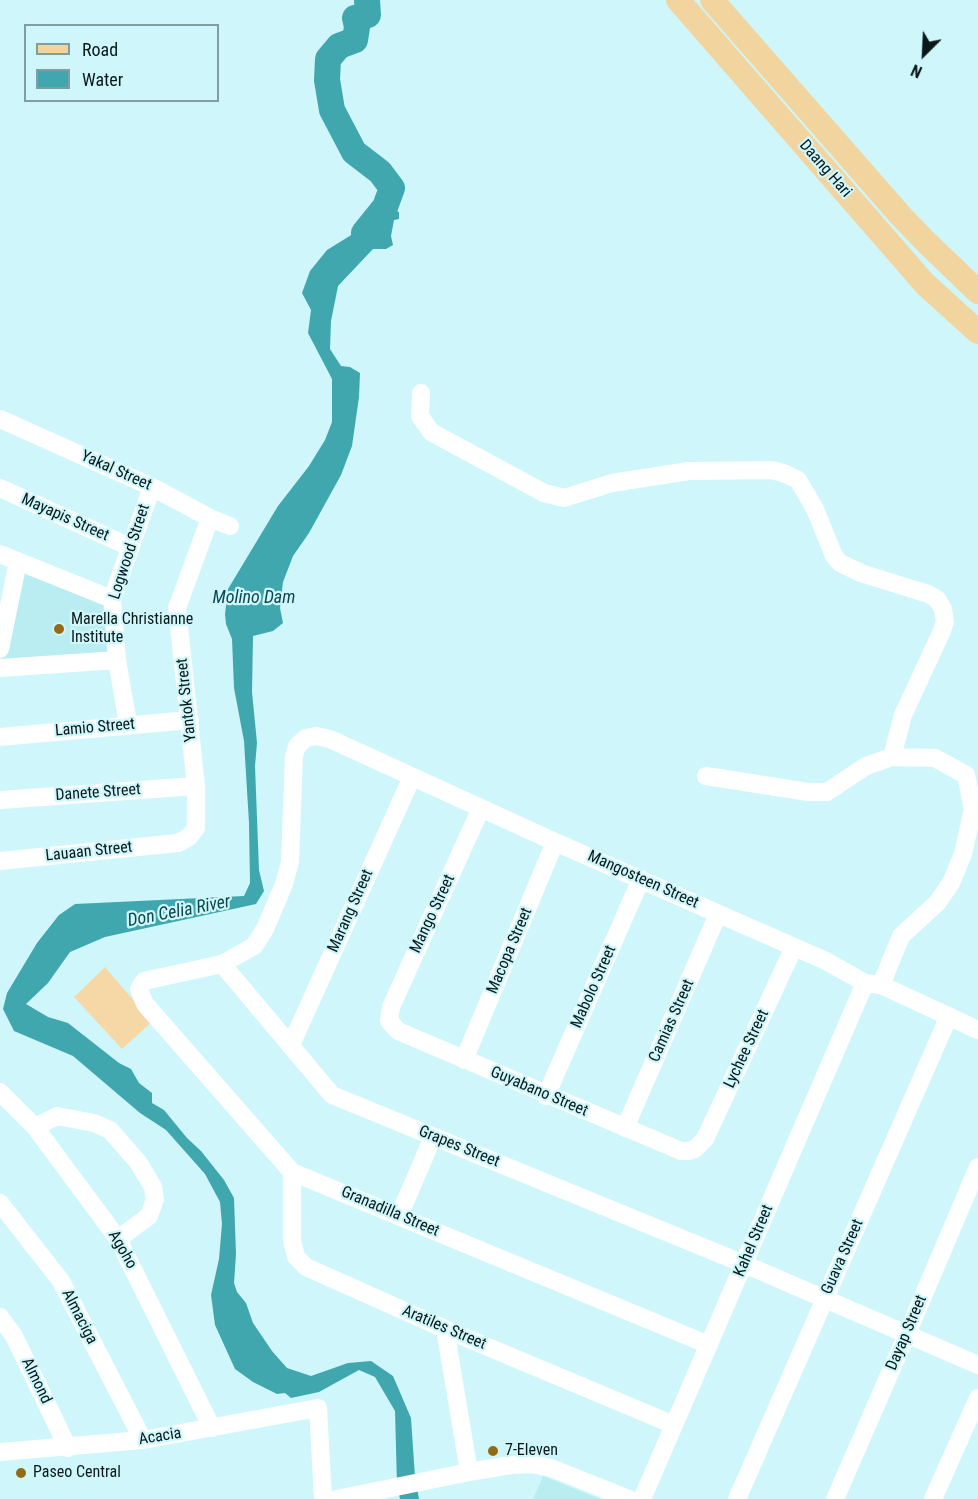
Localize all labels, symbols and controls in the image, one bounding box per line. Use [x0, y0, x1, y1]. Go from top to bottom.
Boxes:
legend [24, 24, 219, 102]
north arrow [894, 24, 954, 84]
text: Road [82, 39, 118, 60]
text: N [908, 60, 925, 82]
text: Water [82, 69, 123, 90]
street label: Daang Hari [795, 136, 855, 202]
street label: Yakal Street [78, 447, 154, 495]
street label: Mayapis Street [18, 490, 112, 546]
street label: Logwood Street [106, 502, 154, 602]
water label: Molino Dam [213, 587, 295, 609]
place label: Marella Christianne Institute [71, 610, 193, 648]
marker: Marella Christianne Institute [52, 622, 66, 636]
street label: Yantok Street [173, 657, 201, 743]
street label: Lamio Street [54, 715, 136, 741]
street label: Danete Street [55, 780, 141, 806]
street label: Lauaan Street [45, 838, 133, 866]
street label: Mangosteen Street [585, 847, 701, 913]
street label: Marang Street [324, 867, 378, 955]
street label: Mango Street [406, 872, 460, 956]
water label: Don Celia River [126, 891, 232, 933]
street label: Macopa Street [483, 905, 537, 997]
street label: Mabolo Street [567, 943, 621, 1031]
street label: Camias Street [645, 977, 699, 1065]
street label: Lychee Street [720, 1007, 774, 1091]
street label: Guyabano Street [487, 1063, 591, 1121]
street label: Grapes Street [416, 1122, 502, 1172]
street label: Granadilla Street [338, 1183, 442, 1241]
street label: Kahel Street [730, 1202, 778, 1280]
street label: Guava Street [818, 1216, 868, 1298]
street label: Agoho [103, 1227, 141, 1273]
street label: Almaciga [57, 1286, 101, 1348]
street label: Dayap Street [883, 1292, 931, 1374]
street label: Aratiles Street [399, 1302, 489, 1354]
street label: Almond [17, 1355, 55, 1407]
street label: Acacia [137, 1424, 183, 1450]
place label: 7-Eleven [505, 1441, 558, 1461]
marker: 7-Eleven [486, 1444, 500, 1458]
place label: Paseo Central [33, 1463, 121, 1483]
marker: Paseo Central [14, 1466, 28, 1480]

